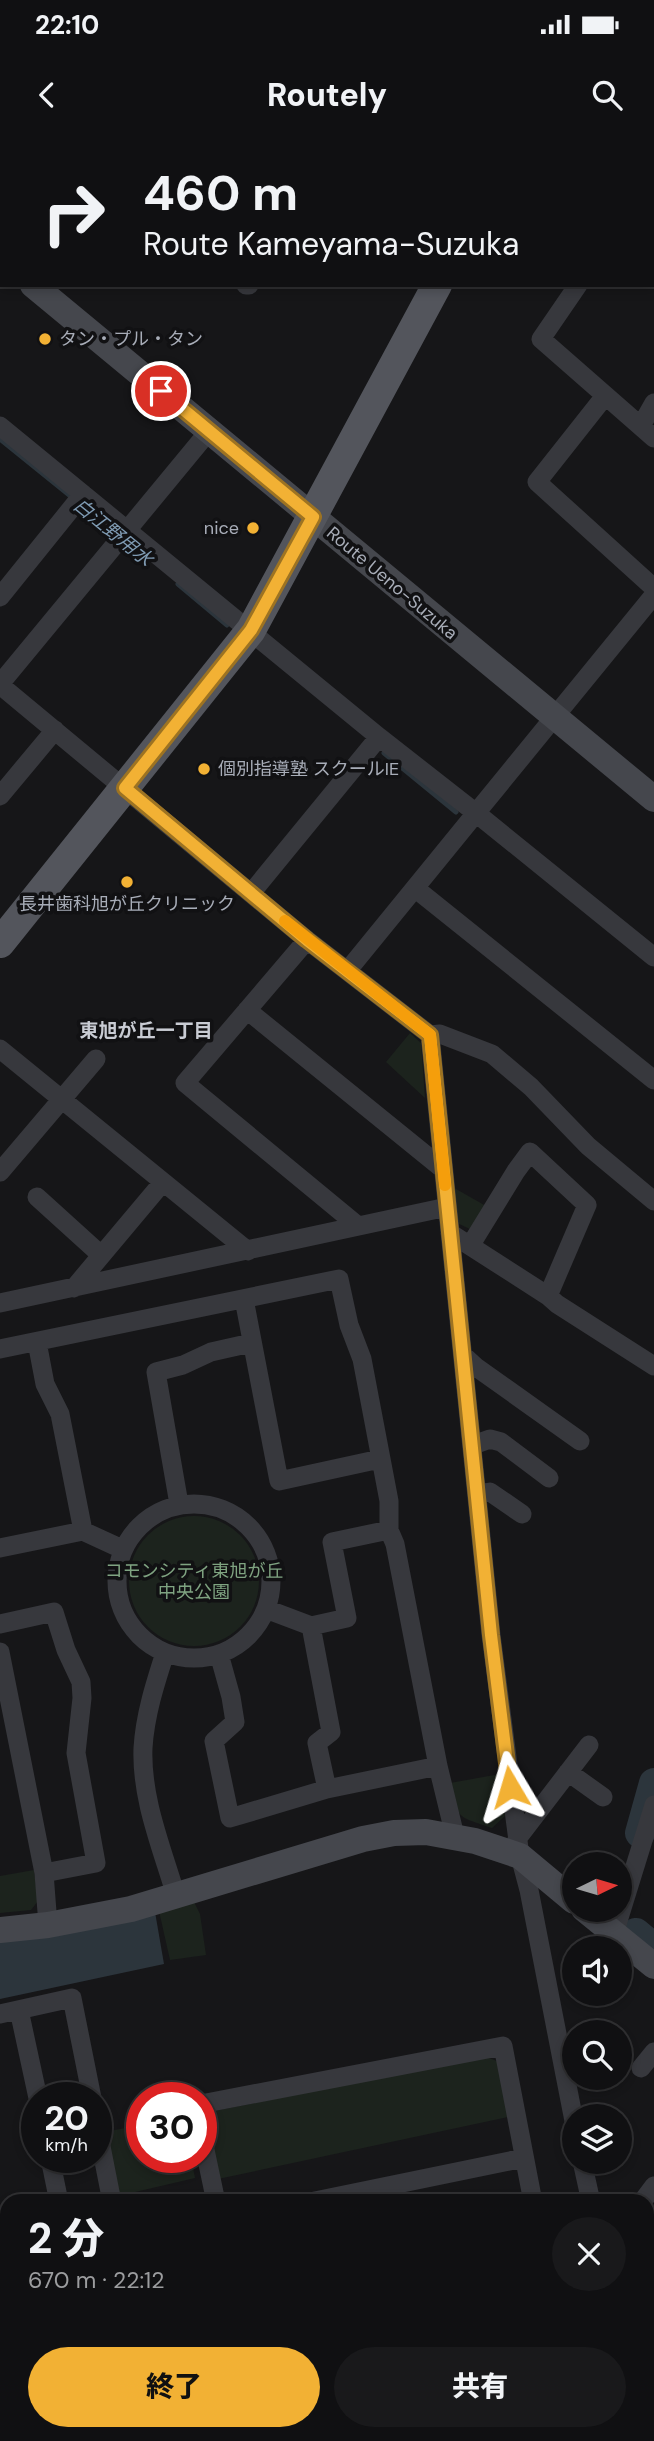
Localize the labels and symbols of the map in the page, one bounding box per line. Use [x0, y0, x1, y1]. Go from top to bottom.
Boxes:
place label: タン・プル・タン [59, 327, 203, 351]
marker: タン・プル・タン [37, 331, 53, 347]
pin [131, 361, 191, 421]
water label: 白江野用水 [68, 492, 159, 573]
place label: nice [204, 516, 239, 540]
marker: nice [245, 520, 261, 536]
street label: Route Ueno-Suzuka [322, 521, 462, 645]
place label: 個別指導塾 スクールIE [218, 757, 399, 781]
marker: 個別指導塾 スクールIE [196, 761, 212, 777]
marker: 長井歯科旭が丘クリニック [119, 874, 135, 890]
place label: 長井歯科旭が丘クリニック [19, 892, 235, 916]
district label: 東旭が丘一丁目 [79, 1018, 213, 1043]
park label: コモンシティ東旭が丘 中央公園 [105, 1559, 283, 1604]
position arrow [473, 1750, 547, 1824]
north arrow [562, 1852, 632, 1922]
speed limit sign: 30 [126, 2082, 217, 2173]

